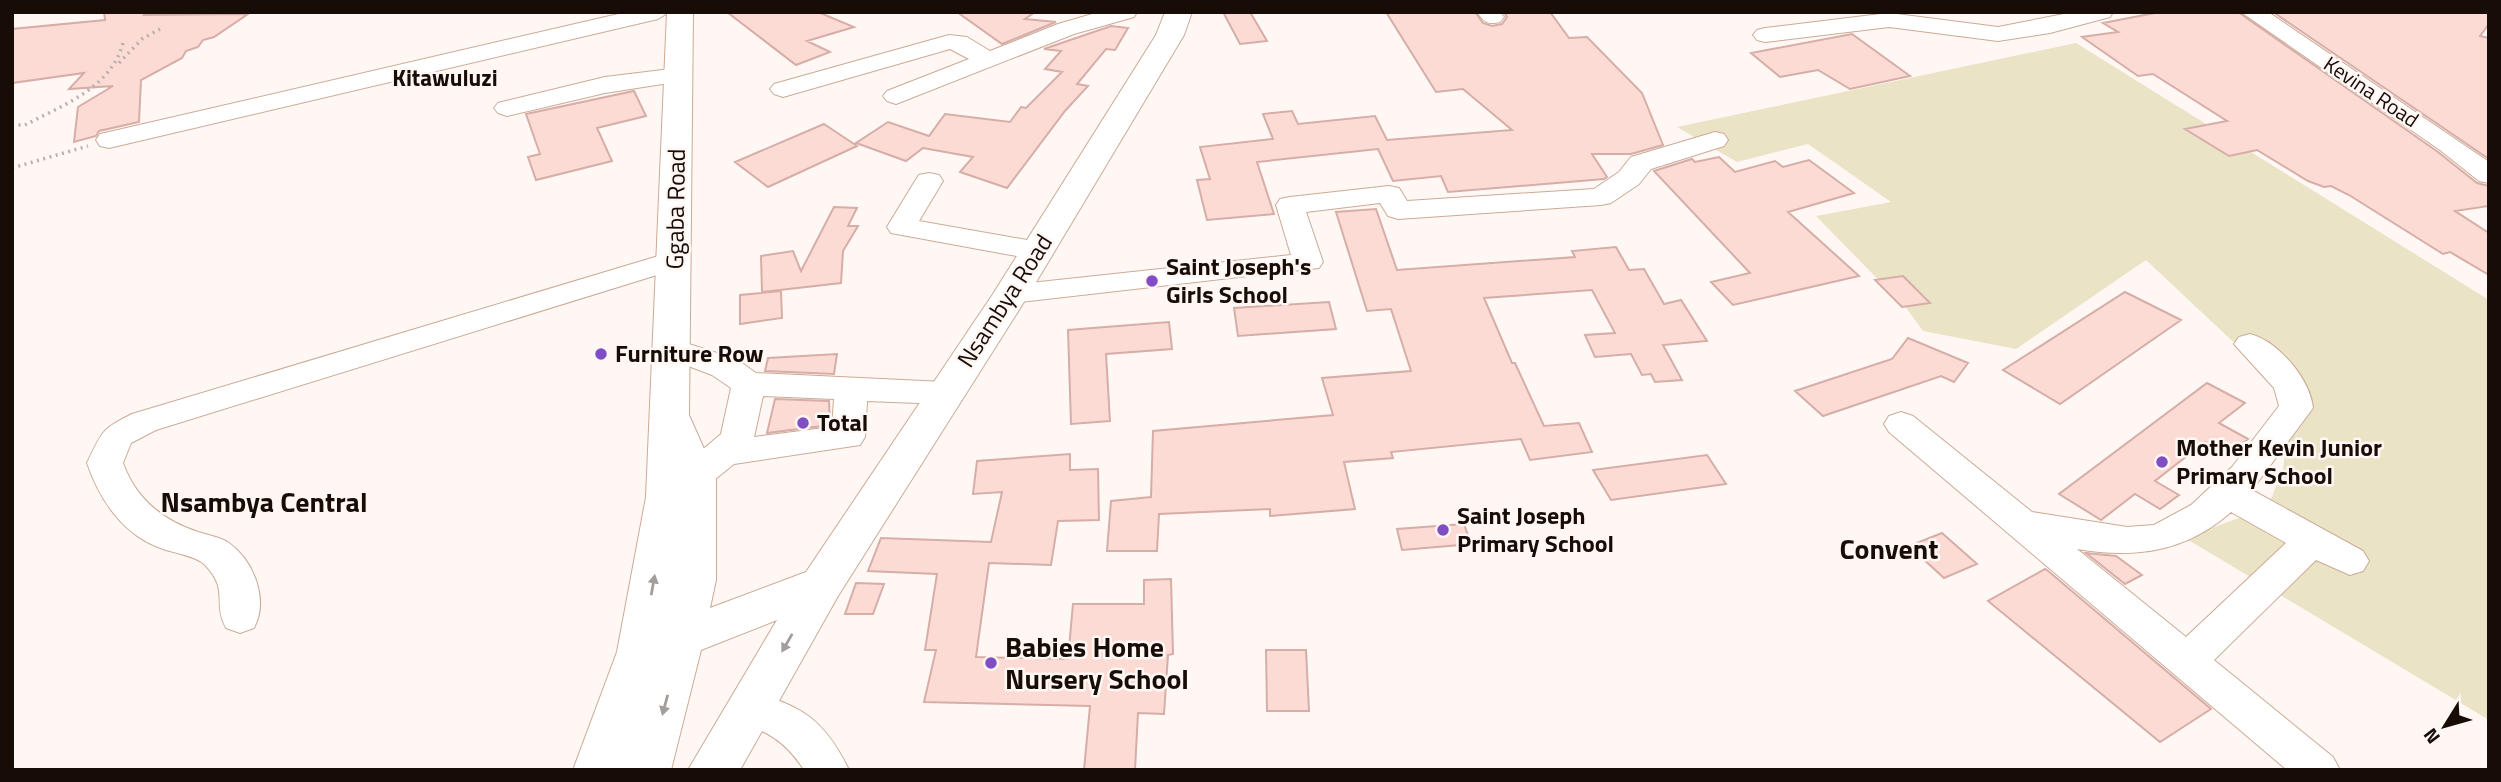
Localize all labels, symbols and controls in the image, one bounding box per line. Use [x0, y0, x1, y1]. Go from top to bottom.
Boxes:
street label: Kevina Road [2318, 48, 2426, 135]
district label: Kitawuluzi [392, 60, 498, 95]
street label: Ggaba Road [656, 148, 694, 270]
street label: Nsambya Road [948, 227, 1061, 374]
place label: Saint Joseph's Girls School [1166, 248, 1311, 312]
marker: Saint Joseph's Girls School [1144, 273, 1160, 289]
place label: Furniture Row [615, 335, 764, 371]
marker: Furniture Row [593, 346, 609, 362]
place label: Total [817, 404, 868, 440]
marker: Total [795, 415, 811, 431]
place label: Mother Kevin Junior Primary School [2176, 429, 2382, 493]
marker: Mother Kevin Junior Primary School [2154, 454, 2170, 470]
district label: Nsambya Central [161, 480, 367, 523]
place label: Saint Joseph Primary School [1457, 497, 1614, 561]
marker: Saint Joseph Primary School [1435, 522, 1451, 538]
district label: Convent [1840, 527, 1938, 570]
one-way arrow [648, 574, 659, 596]
place label: Babies Home Nursery School [1005, 625, 1189, 700]
one-way arrow [781, 634, 793, 653]
marker: Babies Home Nursery School [983, 655, 999, 671]
north arrow [2410, 691, 2480, 761]
one-way arrow [659, 695, 670, 717]
text: N [2415, 723, 2447, 751]

